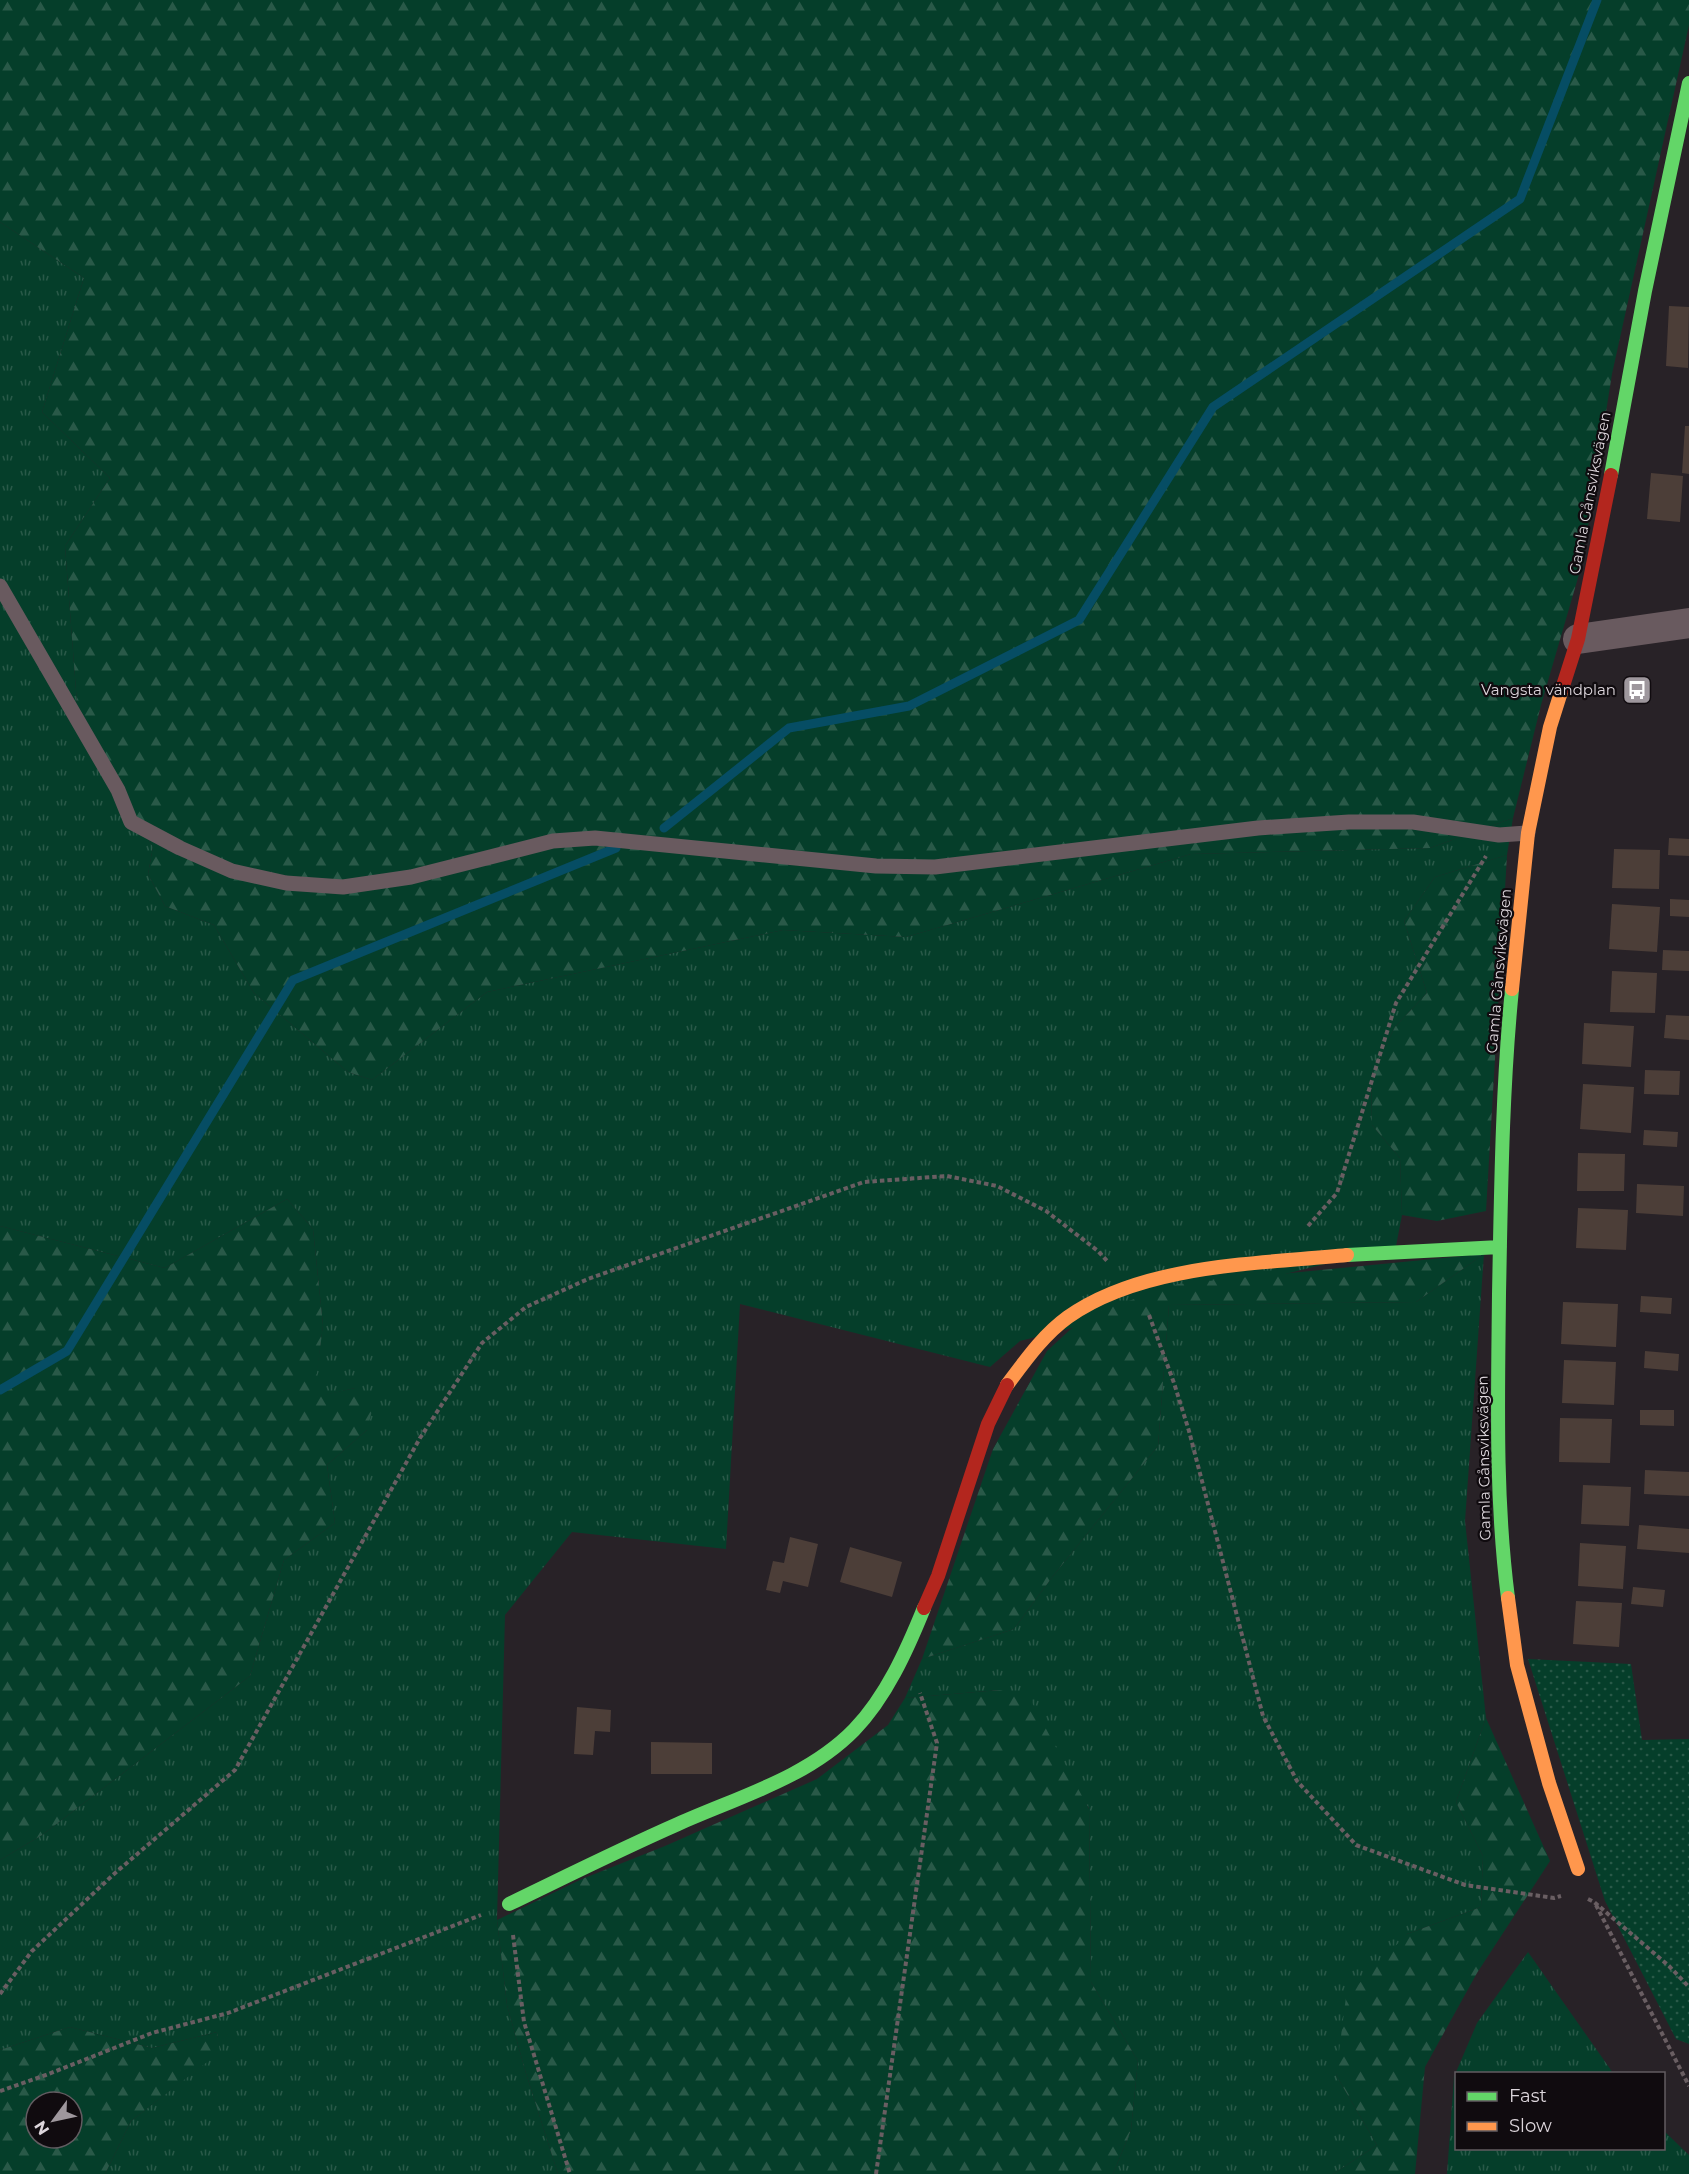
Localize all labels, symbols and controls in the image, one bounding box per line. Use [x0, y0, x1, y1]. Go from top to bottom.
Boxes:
street label: Gamla Gånsviksvägen [1564, 410, 1615, 576]
bus stop icon: Vangsta vändplan [1621, 674, 1653, 706]
place label: Vangsta vändplan [1481, 680, 1616, 699]
street label: Gamla Gånsviksvägen [1482, 888, 1515, 1054]
street label: Gamla Gånsviksvägen [1473, 1375, 1494, 1541]
legend [1455, 2072, 1665, 2150]
text: Fast [1509, 2085, 1547, 2107]
north arrow [24, 2090, 84, 2150]
text: Slow [1509, 2115, 1552, 2137]
text: N [30, 2117, 53, 2138]

